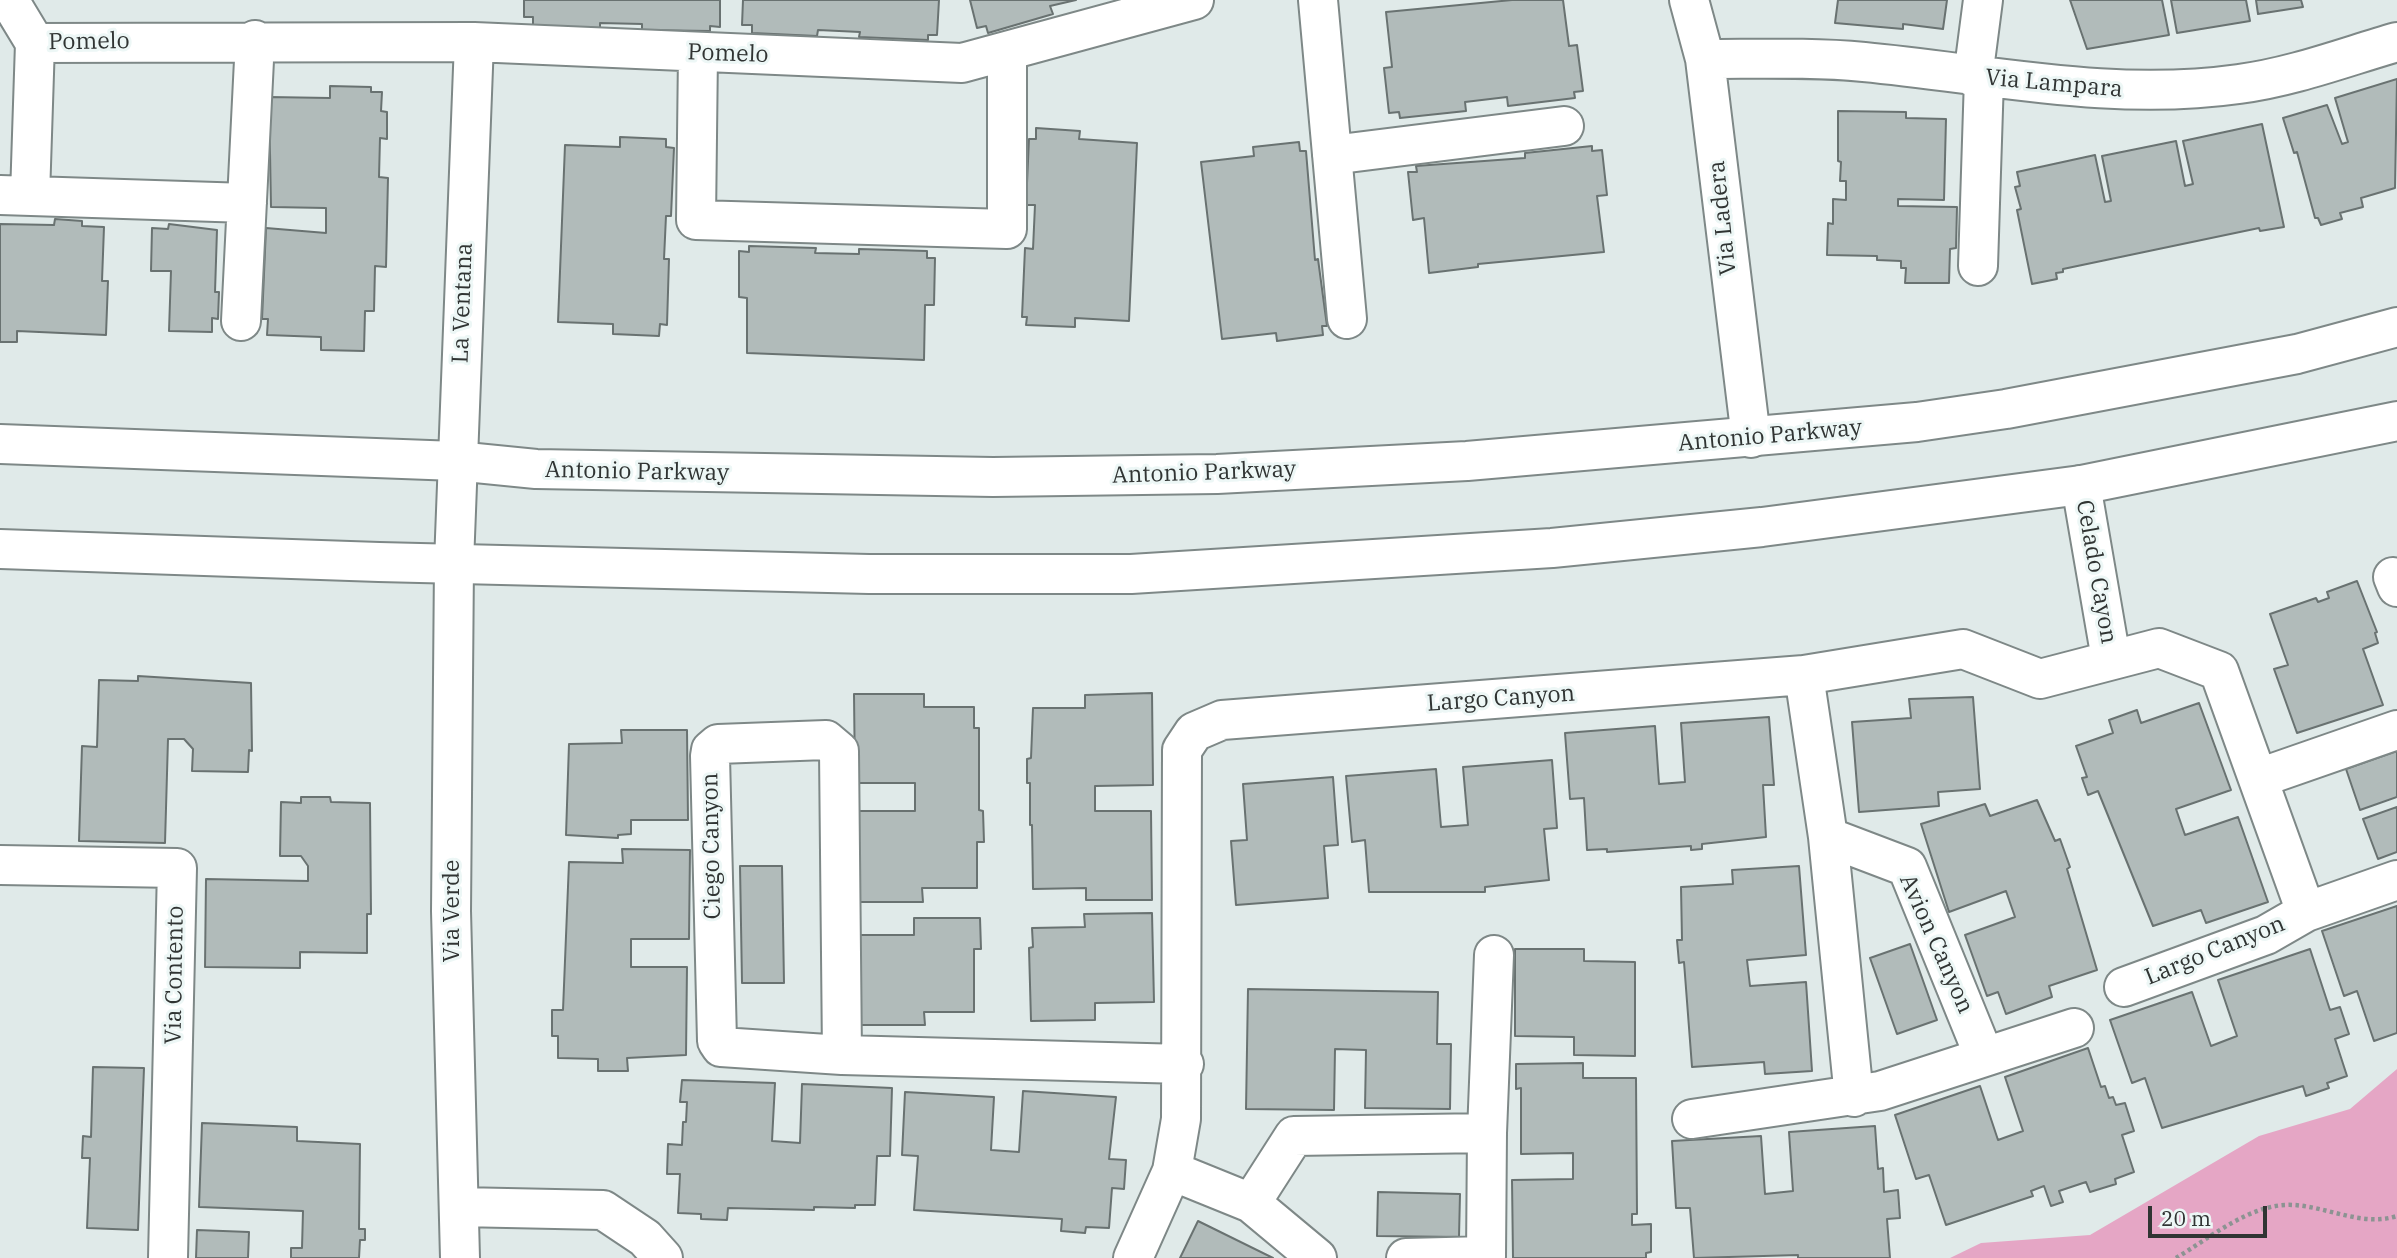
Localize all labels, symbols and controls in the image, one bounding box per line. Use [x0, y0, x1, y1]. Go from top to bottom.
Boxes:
street label: Pomelo [48, 27, 130, 57]
street label: Pomelo [687, 39, 769, 69]
street label: Via Lampara [1984, 64, 2124, 104]
street label: Via Ladera [1703, 159, 1743, 277]
street label: La Ventana [447, 242, 479, 364]
street label: Antonio Parkway [1677, 414, 1863, 458]
street label: Antonio Parkway [1111, 456, 1297, 490]
street label: Antonio Parkway [545, 457, 729, 487]
street label: Celado Cayon [2070, 498, 2122, 646]
street label: Largo Canyon [1426, 680, 1576, 718]
street label: Ciego Canyon [697, 772, 727, 920]
street label: Via Verde [438, 860, 466, 962]
street label: Avion Canyon [1893, 870, 1979, 1018]
street label: Via Contento [160, 905, 190, 1045]
street label: Largo Canyon [2141, 910, 2289, 992]
scale bar [2152, 1192, 2271, 1236]
text: 20 m [2161, 1204, 2211, 1232]

